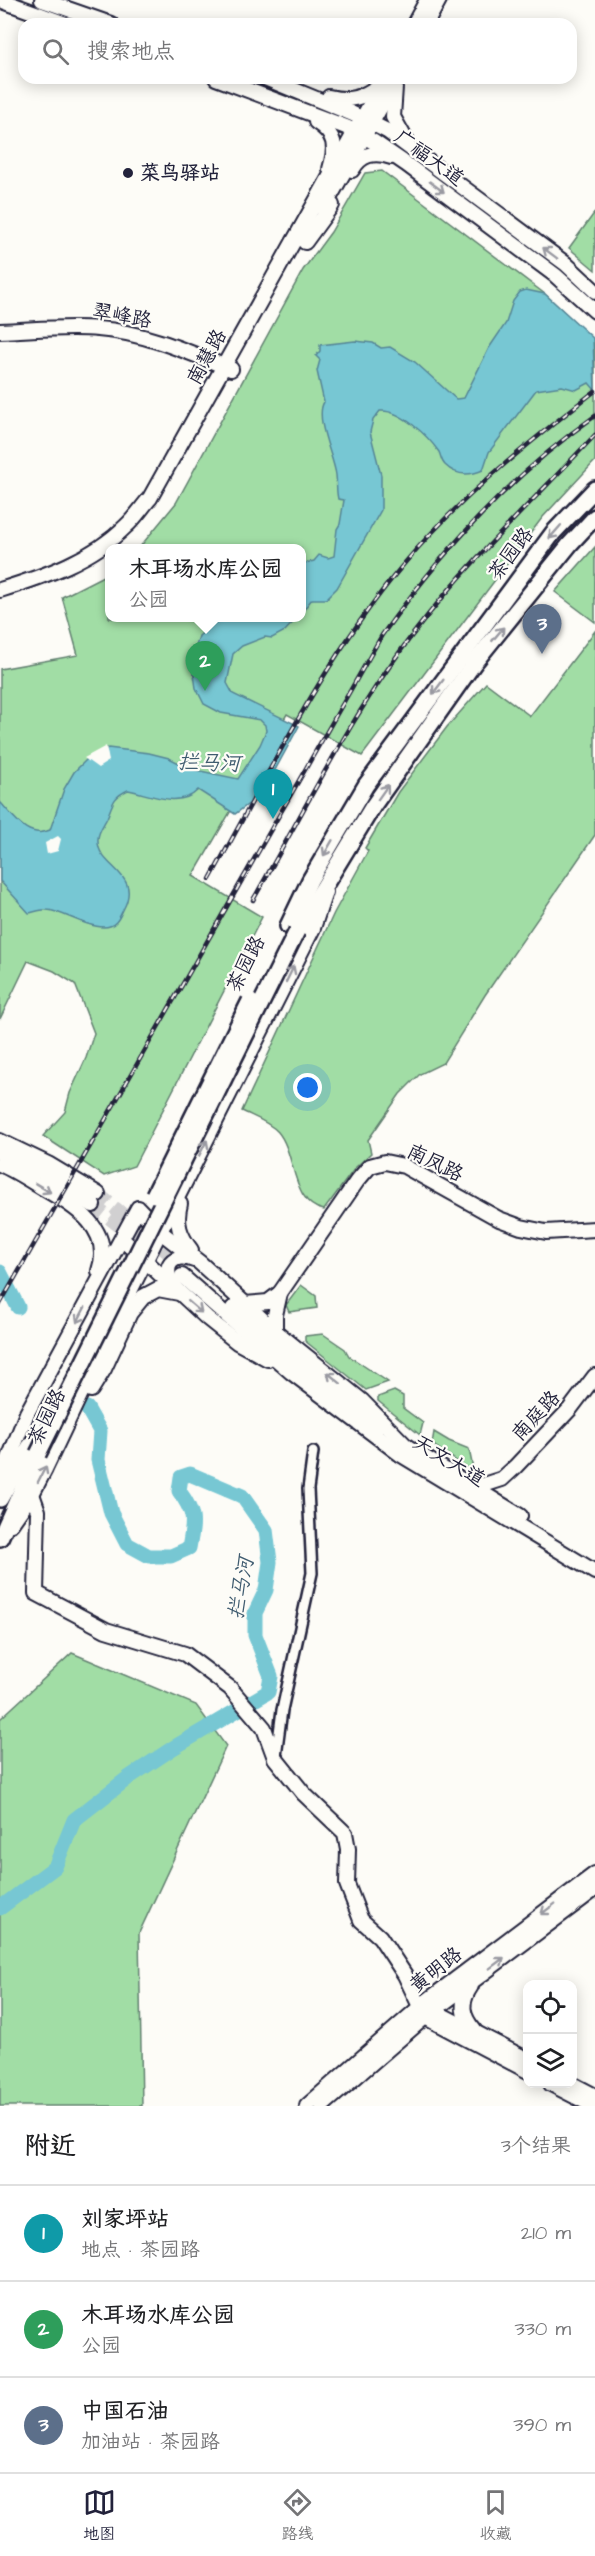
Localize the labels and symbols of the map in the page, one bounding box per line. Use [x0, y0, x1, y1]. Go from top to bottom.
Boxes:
street label: 广福大道 [388, 123, 470, 193]
place label: 菜鸟驿站 [140, 159, 220, 187]
marker: 菜鸟驿站 [121, 166, 135, 180]
one-way arrow [428, 180, 444, 193]
one-way arrow [543, 247, 559, 259]
street label: 翠峰路 [90, 297, 155, 335]
street label: 南慧路 [180, 323, 234, 390]
street label: 茶园路 [482, 521, 541, 586]
one-way arrow [548, 524, 562, 539]
pin: 3 [522, 604, 562, 654]
one-way arrow [491, 627, 505, 642]
pin: 2 [186, 642, 224, 691]
one-way arrow [432, 679, 444, 695]
water label: 拦马河 [177, 747, 244, 779]
pin: 1 [254, 770, 292, 819]
one-way arrow [377, 784, 389, 800]
one-way arrow [322, 840, 334, 857]
street label: 茶园路 [220, 930, 273, 997]
one-way arrow [285, 965, 297, 983]
your location [293, 1073, 322, 1102]
street label: 南凤路 [402, 1137, 469, 1189]
one-way arrow [198, 1140, 209, 1158]
one-way arrow [35, 1183, 52, 1195]
one-way arrow [188, 1300, 203, 1314]
one-way arrow [74, 1305, 86, 1323]
one-way arrow [326, 1372, 342, 1385]
street label: 茶园路 [21, 1383, 73, 1450]
street label: 南庭路 [505, 1384, 567, 1447]
street label: 天文大道 [408, 1428, 490, 1494]
one-way arrow [37, 1465, 49, 1483]
water label: 拦马河 [221, 1552, 261, 1622]
one-way arrow [541, 1903, 557, 1916]
street label: 黄明路 [404, 1940, 469, 2000]
one-way arrow [489, 1957, 505, 1969]

